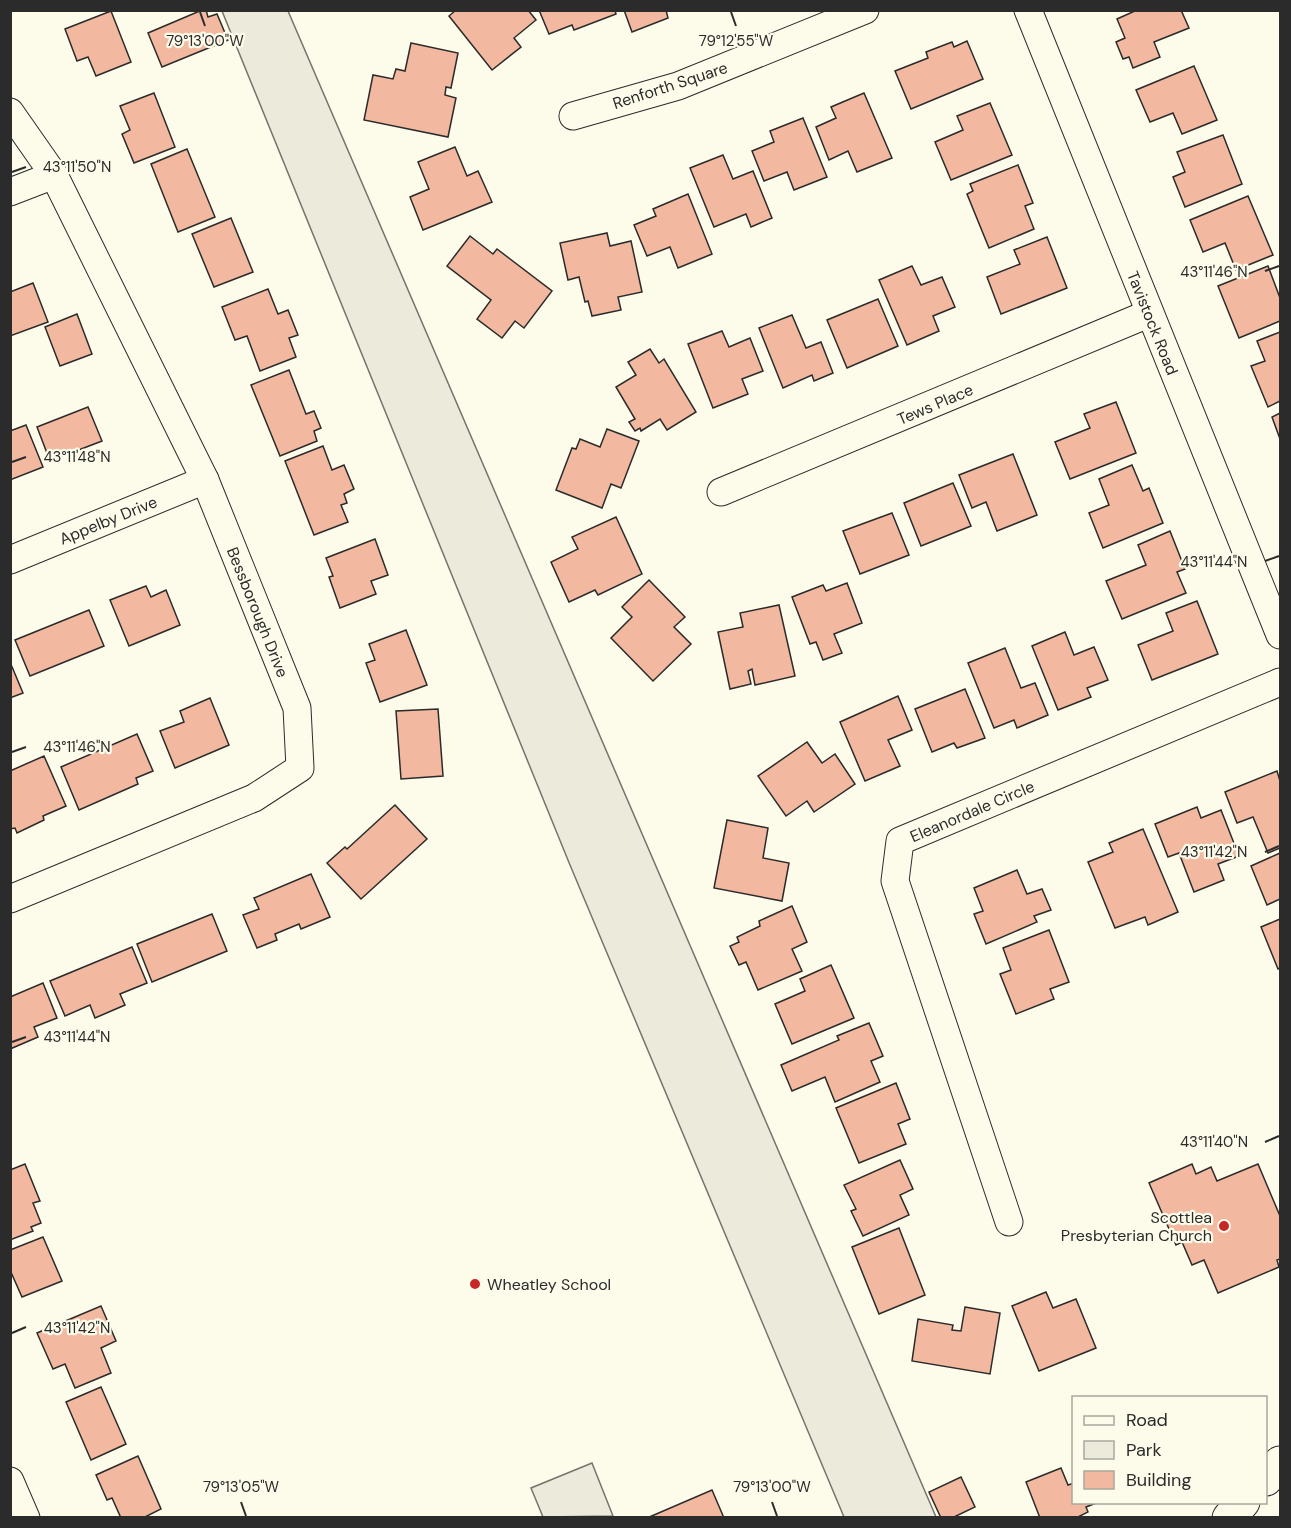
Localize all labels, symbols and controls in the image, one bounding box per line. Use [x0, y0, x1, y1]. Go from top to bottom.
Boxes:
text: 79°13'00"W [166, 31, 244, 51]
text: 79°12'55"W [699, 31, 774, 51]
street label: Renforth Square [610, 57, 730, 114]
text: 43°11'50"N [43, 157, 111, 177]
text: 43°11'46"N [1180, 262, 1248, 282]
street label: Tavistock Road [1122, 268, 1183, 378]
street label: Tews Place [894, 379, 976, 430]
text: 43°11'48"N [43, 447, 111, 467]
street label: Appelby Drive [56, 491, 160, 550]
street label: Bessborough Drive [222, 544, 293, 680]
text: 43°11'44"N [1180, 552, 1248, 572]
text: 43°11'46"N [43, 737, 111, 757]
street label: Eleanordale Circle [907, 776, 1038, 847]
text: 43°11'42"N [1181, 842, 1247, 862]
text: 43°11'44"N [43, 1027, 111, 1047]
text: 43°11'40"N [1180, 1132, 1248, 1152]
place label: Scottlea Presbyterian Church [1061, 1207, 1212, 1246]
marker: Scottlea Presbyterian Church [1217, 1219, 1231, 1233]
place label: Wheatley School [487, 1274, 611, 1295]
marker: Wheatley School [468, 1277, 482, 1291]
text: 43°11'42"N [44, 1318, 110, 1338]
legend [1072, 1396, 1267, 1504]
text: Road [1126, 1408, 1168, 1432]
text: Park [1126, 1438, 1162, 1462]
text: Building [1126, 1468, 1191, 1492]
text: 79°13'05"W [203, 1477, 280, 1497]
text: 79°13'00"W [733, 1477, 811, 1497]

